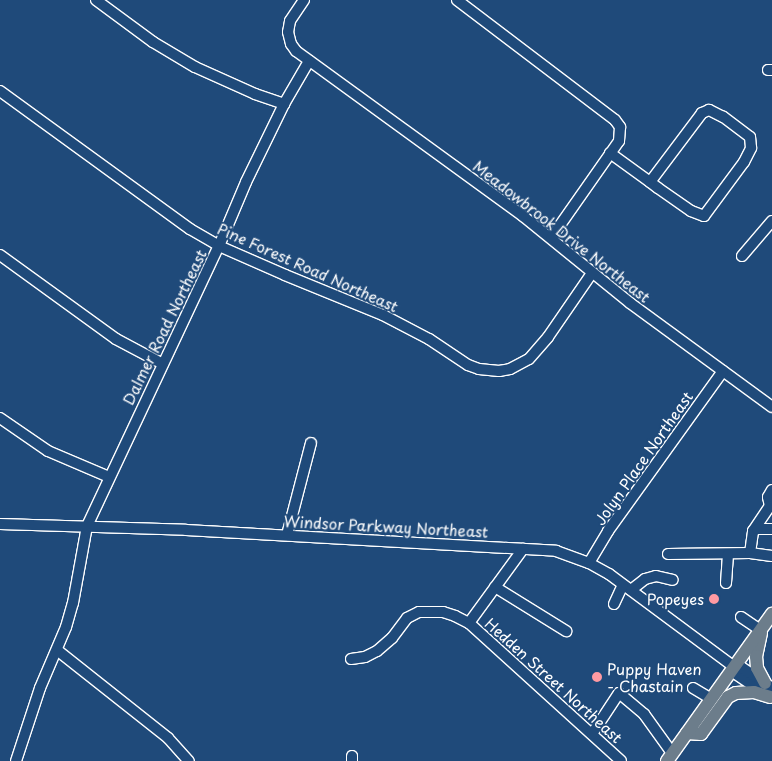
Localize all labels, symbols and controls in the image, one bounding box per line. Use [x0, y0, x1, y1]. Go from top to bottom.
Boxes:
street label: Meadowbrook Drive Northeast [469, 156, 655, 306]
street label: Pine Forest Road Northeast [214, 218, 402, 316]
street label: Dalmer Road Northeast [118, 246, 210, 408]
street label: Jolyn Place Northeast [590, 388, 696, 528]
street label: Windsor Parkway Northeast [283, 512, 489, 540]
place label: Popeyes [647, 590, 704, 608]
marker: Popeyes [708, 593, 720, 605]
street label: Hedden Street Northeast [481, 613, 627, 747]
place label: Puppy Haven - Chastain [607, 659, 701, 694]
marker: Puppy Haven - Chastain [591, 671, 603, 683]

